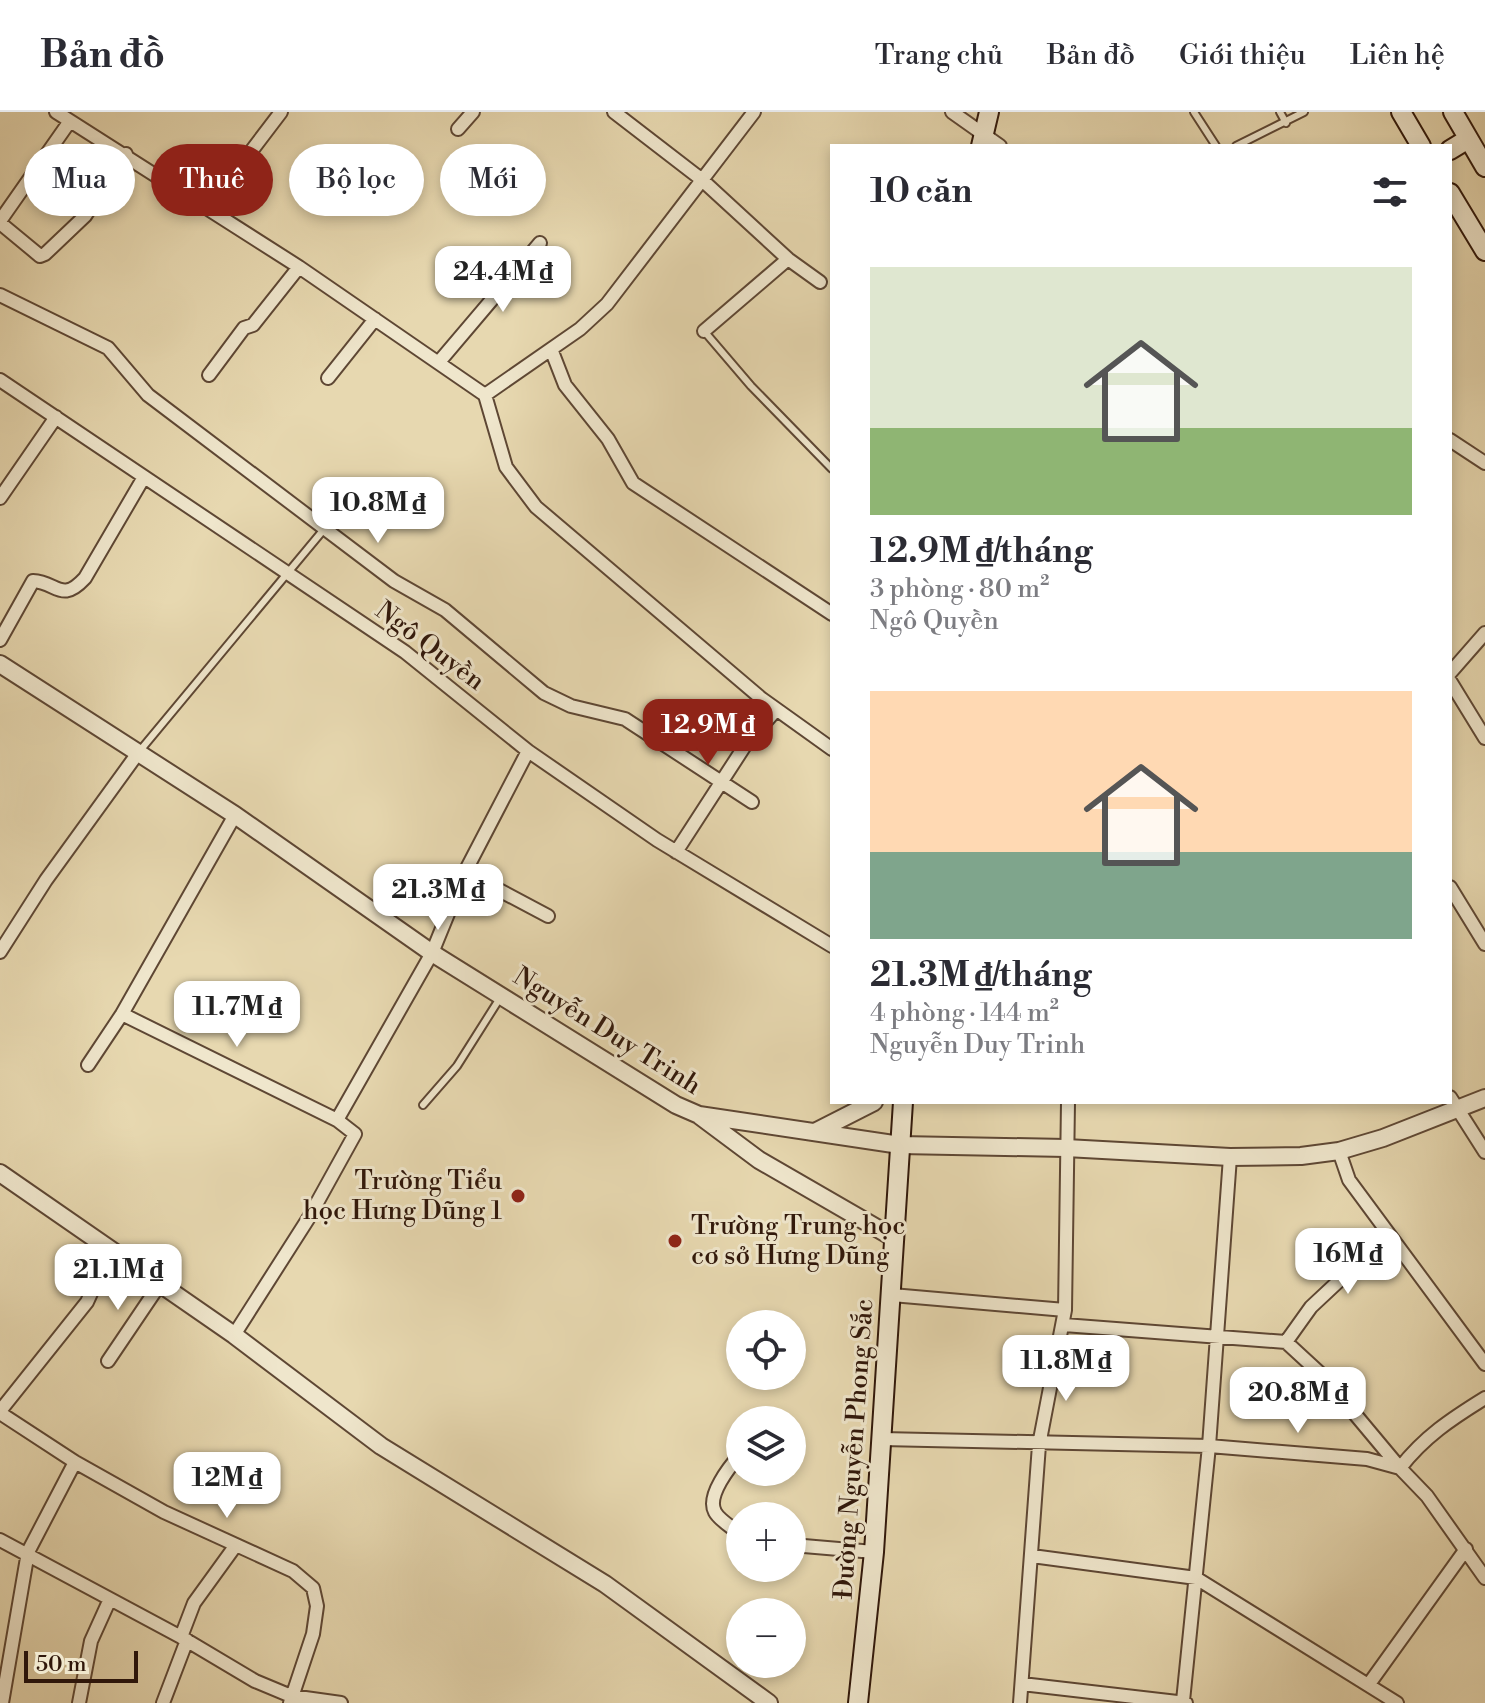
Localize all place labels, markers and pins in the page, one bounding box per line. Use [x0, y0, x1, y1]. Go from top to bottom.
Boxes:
pin: 24.4M ₫ [429, 246, 577, 314]
pin: 10.8M ₫ [304, 477, 452, 545]
pin: 12.9M ₫ [634, 699, 782, 767]
pin: 21.3M ₫ [364, 864, 512, 932]
pin: 11.7M ₫ [163, 981, 311, 1049]
place label: Trường Tiểu học Hưng Dũng 1 [303, 1165, 502, 1227]
marker: Trường Tiểu học Hưng Dũng 1 [509, 1187, 527, 1205]
place label: Trường Trung học cơ sở Hưng Dũng [691, 1210, 905, 1272]
pin: 16M ₫ [1292, 1228, 1404, 1296]
marker: Trường Trung học cơ sở Hưng Dũng [666, 1232, 684, 1250]
pin: 21.1M ₫ [44, 1244, 192, 1312]
pin: 11.8M ₫ [992, 1335, 1140, 1403]
pin: 20.8M ₫ [1224, 1367, 1372, 1435]
pin: 12M ₫ [171, 1452, 283, 1520]

